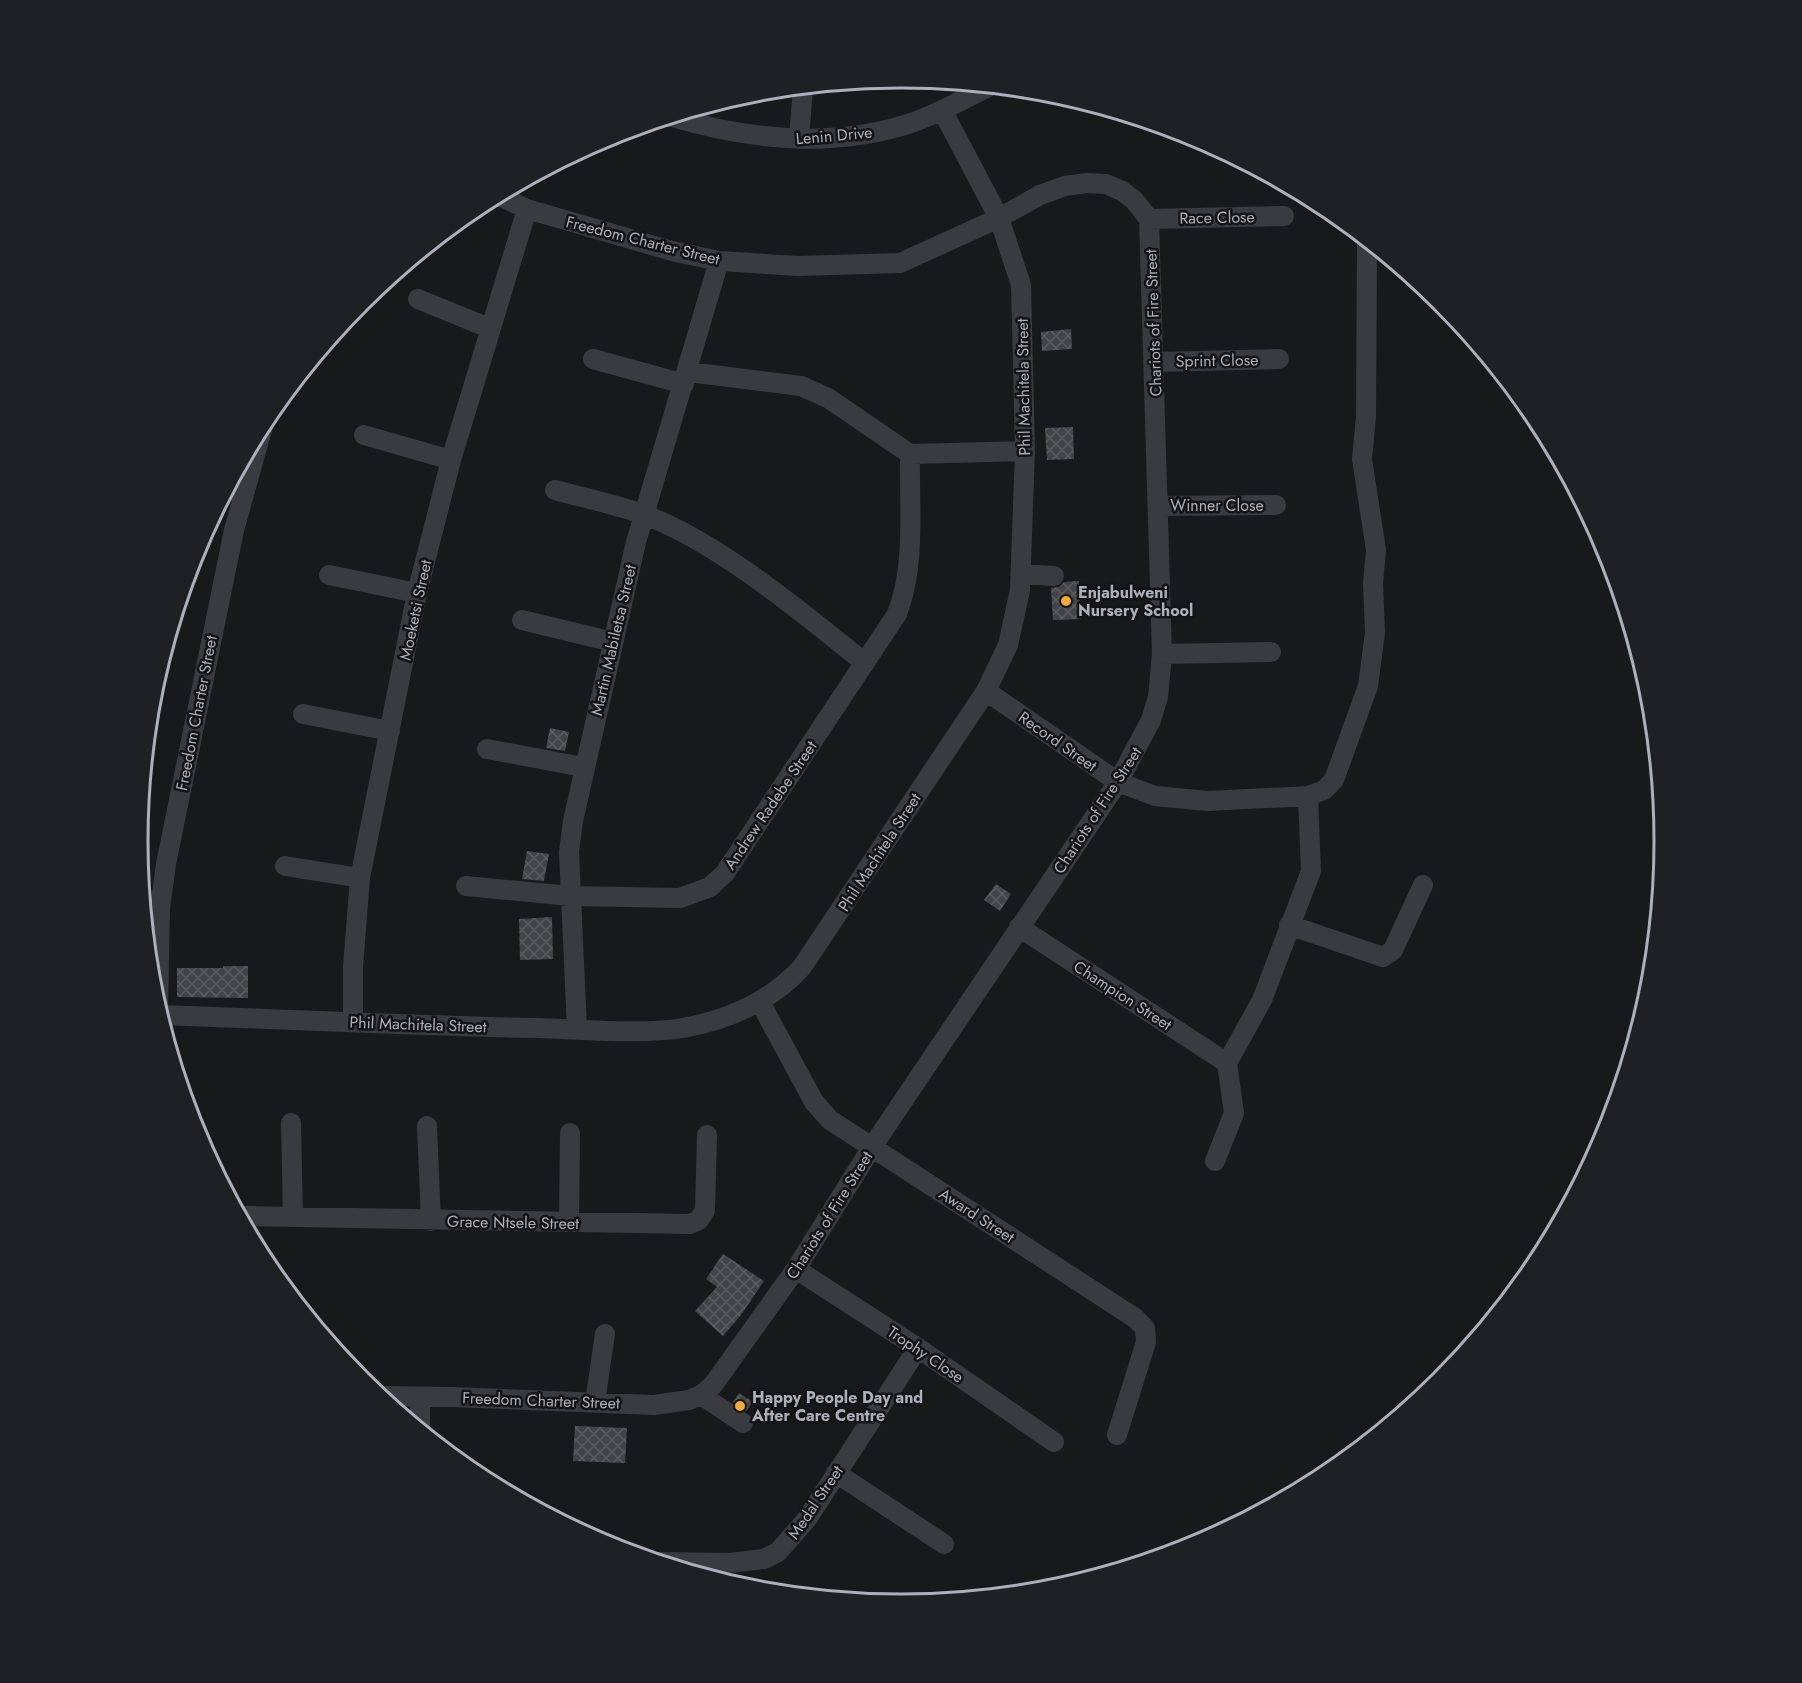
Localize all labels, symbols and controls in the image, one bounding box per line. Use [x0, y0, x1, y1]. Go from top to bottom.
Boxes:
street label: Lenin Drive [795, 121, 873, 150]
street label: Race Close [1179, 205, 1255, 230]
street label: Freedom Charter Street [564, 210, 722, 271]
street label: Chariots of Fire Street [1139, 249, 1168, 397]
street label: Phil Machitela Street [1011, 318, 1036, 456]
street label: Sprint Close [1175, 348, 1259, 373]
street label: Winner Close [1170, 494, 1264, 517]
street label: Moeketsi Street [394, 557, 437, 663]
street label: Martin Mabiletsa Street [585, 562, 642, 718]
place label: Enjabulweni Nursery School [1078, 581, 1193, 622]
marker: Enjabulweni Nursery School [1059, 594, 1073, 608]
street label: Freedom Charter Street [170, 633, 223, 793]
street label: Record Street [1014, 706, 1102, 777]
street label: Andrew Radebe Street [719, 736, 822, 874]
street label: Chariots of Fire Street [1048, 742, 1147, 878]
street label: Phil Machitela Street [832, 788, 926, 916]
street label: Champion Street [1069, 955, 1176, 1036]
street label: Phil Machitela Street [349, 1011, 487, 1038]
street label: Chariots of Fire Street [781, 1147, 878, 1284]
street label: Award Street [934, 1182, 1019, 1249]
street label: Grace Ntsele Street [447, 1210, 579, 1235]
street label: Trophy Close [883, 1320, 968, 1388]
street label: Freedom Charter Street [462, 1386, 620, 1415]
place label: Happy People Day and After Care Centre [751, 1386, 923, 1427]
marker: Happy People Day and After Care Centre [733, 1399, 747, 1413]
street label: Medal Street [782, 1461, 849, 1544]

